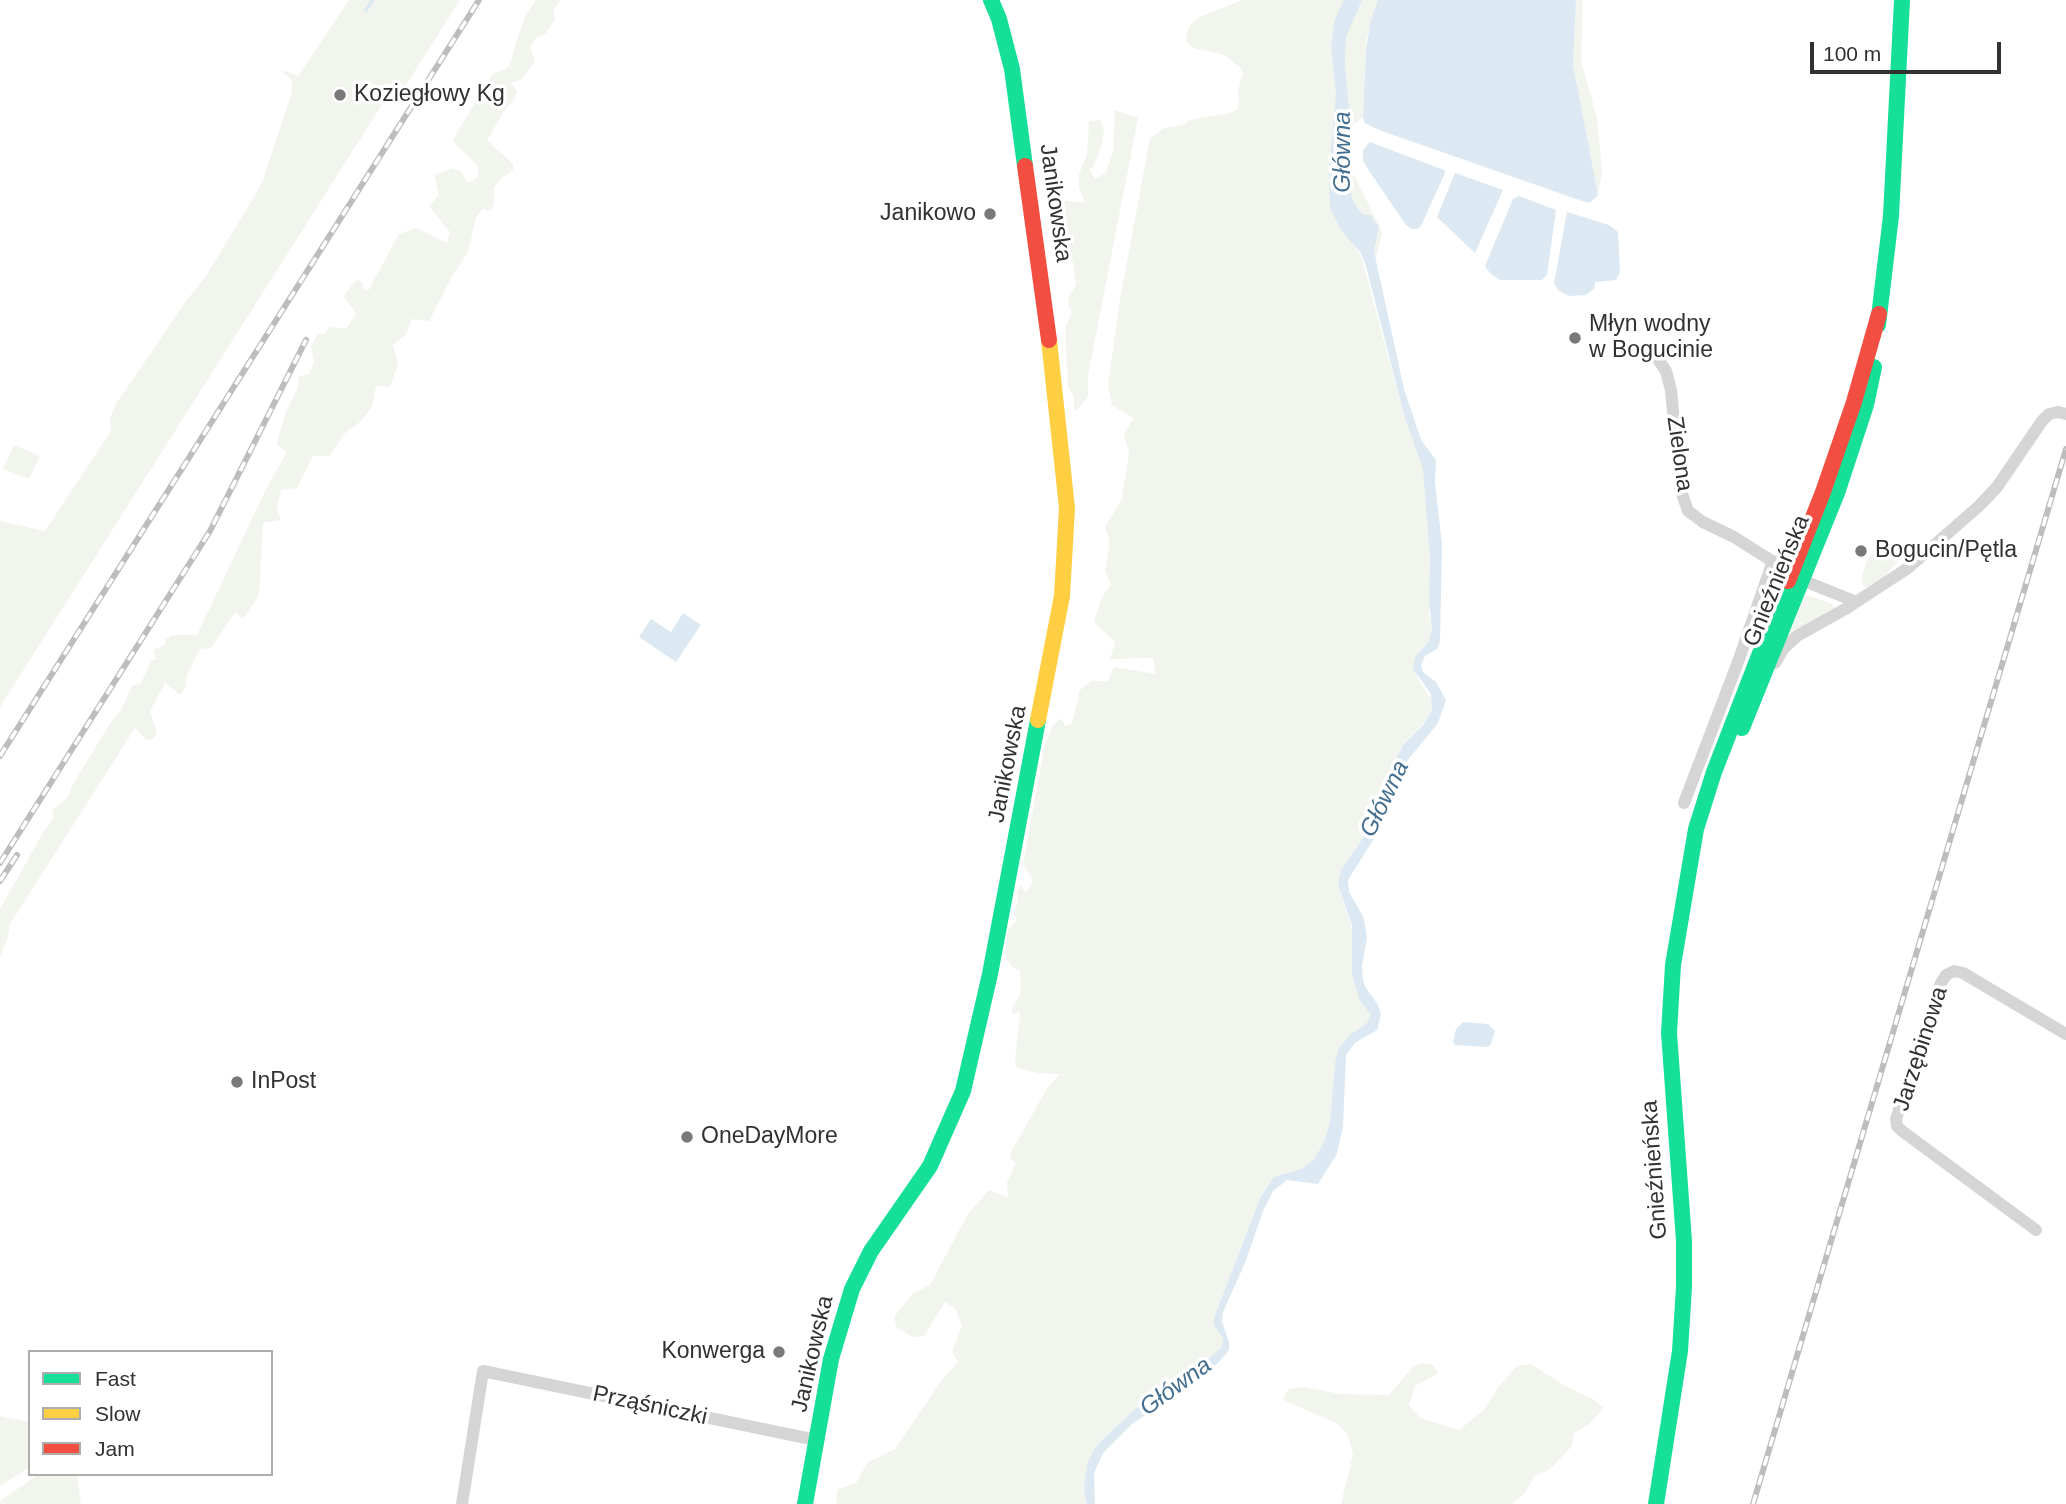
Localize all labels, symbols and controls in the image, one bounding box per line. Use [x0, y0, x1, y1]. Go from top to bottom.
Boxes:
scale bar [1814, 28, 2005, 72]
text: 100 m [1823, 42, 1881, 65]
place label: Koziegłowy Kg [354, 81, 505, 109]
marker: Koziegłowy Kg [332, 87, 348, 103]
water label: Główna [1329, 111, 1357, 193]
street label: Janikowska [1033, 142, 1077, 264]
place label: Janikowo [880, 200, 976, 228]
marker: Janikowo [982, 206, 998, 222]
place label: Młyn wodny w Bogucinie [1589, 311, 1713, 365]
marker: Młyn wodny w Bogucinie [1567, 330, 1583, 346]
street label: Zielona [1660, 415, 1698, 493]
street label: Gnieźnieńska [1738, 511, 1816, 651]
place label: Bogucin/Pętla [1875, 537, 2017, 565]
marker: Bogucin/Pętla [1853, 543, 1869, 559]
street label: Janikowska [983, 703, 1033, 825]
water label: Główna [1354, 756, 1416, 842]
street label: Jarzębinowa [1888, 983, 1954, 1115]
place label: InPost [251, 1068, 316, 1096]
marker: InPost [229, 1074, 245, 1090]
street label: Gnieźnieńska [1636, 1100, 1674, 1240]
place label: OneDayMore [701, 1123, 838, 1151]
marker: OneDayMore [679, 1129, 695, 1145]
street label: Janikowska [786, 1293, 840, 1415]
place label: Konwerga [661, 1338, 765, 1366]
marker: Konwerga [771, 1344, 787, 1360]
legend [28, 1350, 273, 1476]
water label: Główna [1135, 1351, 1217, 1423]
text: Fast [95, 1367, 136, 1390]
street label: Prząśniczki [590, 1380, 710, 1432]
text: Slow [95, 1402, 141, 1425]
text: Jam [95, 1437, 135, 1460]

